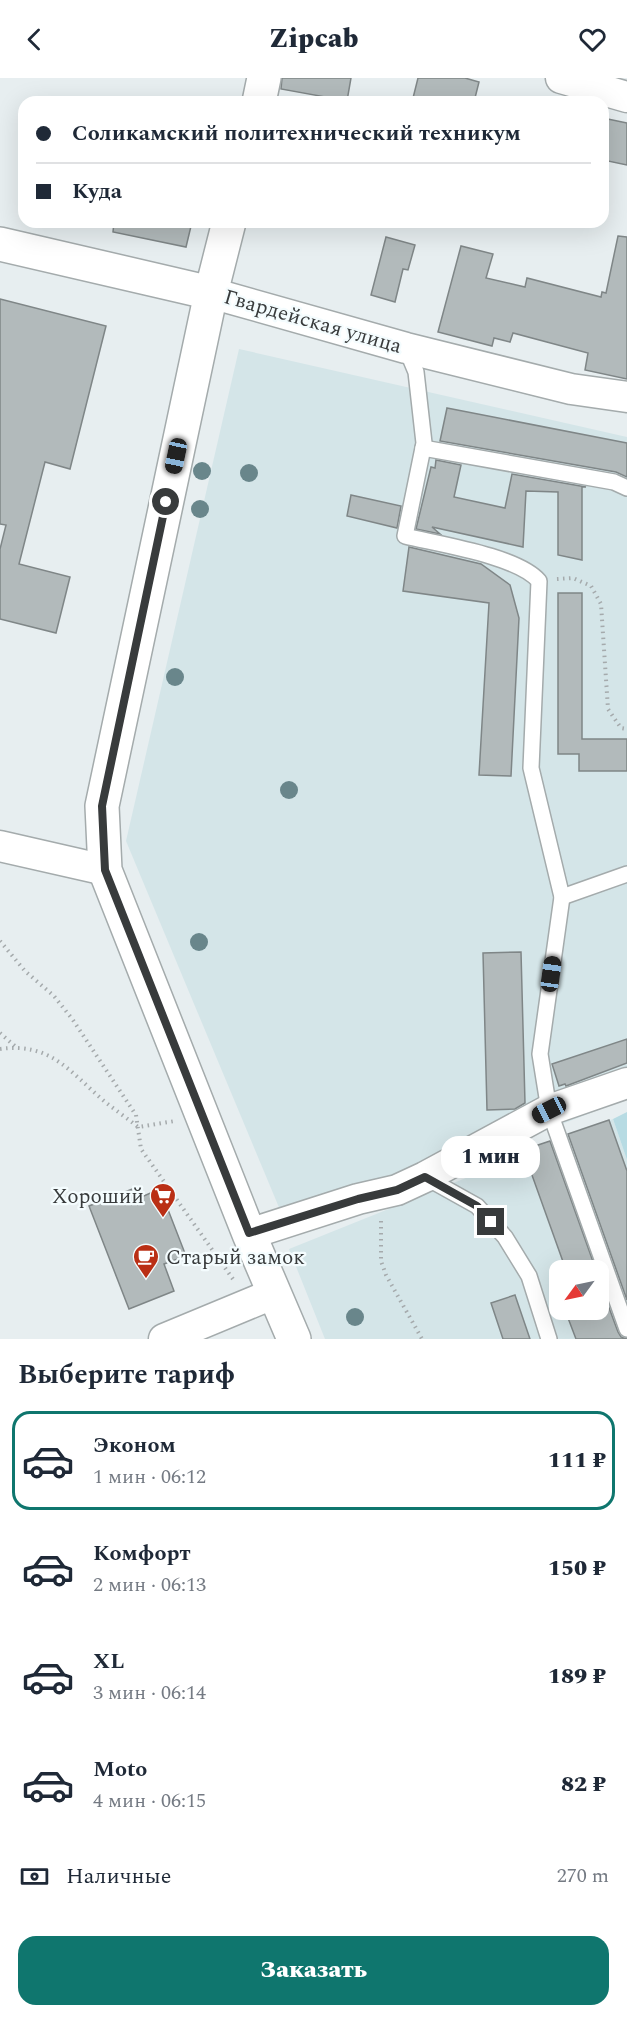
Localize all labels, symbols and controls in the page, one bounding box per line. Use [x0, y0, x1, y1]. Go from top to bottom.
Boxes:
text: Zipcab [269, 18, 358, 60]
icon: back [18, 23, 51, 56]
icon: heart [576, 23, 609, 56]
text: Соликамский политехнический техникум [72, 117, 521, 150]
text: Куда [72, 175, 122, 208]
street label: Гвардейская улица [220, 281, 406, 363]
car [163, 437, 189, 475]
route start [152, 488, 179, 515]
car [540, 955, 562, 993]
car [529, 1094, 569, 1126]
callout: 1 мин [442, 1135, 540, 1177]
text: 1 мин [461, 1142, 520, 1172]
place label: Хороший [52, 1181, 144, 1213]
supermarket icon: Хороший [148, 1181, 178, 1219]
route end [477, 1208, 504, 1235]
cafe icon: Старый замок [131, 1242, 161, 1280]
place label: Старый замок [166, 1242, 305, 1274]
north arrow [549, 1260, 609, 1320]
map controls [549, 1260, 609, 1320]
text: Выберите тариф [18, 1354, 235, 1396]
text: Эконом [93, 1429, 176, 1462]
icon: car [21, 1434, 75, 1488]
text: 111 ₽ [548, 1444, 606, 1477]
text: 1 мин · 06:12 [93, 1462, 206, 1492]
text: Комфорт [93, 1537, 191, 1570]
icon: car [21, 1542, 75, 1596]
text: 150 ₽ [548, 1552, 606, 1585]
text: 2 мин · 06:13 [93, 1570, 206, 1600]
text: XL [93, 1645, 124, 1678]
icon: car [21, 1650, 75, 1704]
text: 189 ₽ [548, 1660, 606, 1693]
text: 3 мин · 06:14 [93, 1678, 206, 1708]
text: Moto [93, 1753, 147, 1786]
icon: car [21, 1758, 75, 1812]
text: 82 ₽ [561, 1768, 606, 1801]
text: 4 мин · 06:15 [93, 1786, 206, 1816]
icon: cash [18, 1860, 51, 1893]
text: Наличные [66, 1860, 171, 1893]
text: 270 m [557, 1861, 609, 1891]
button: Заказать [18, 1936, 609, 2005]

